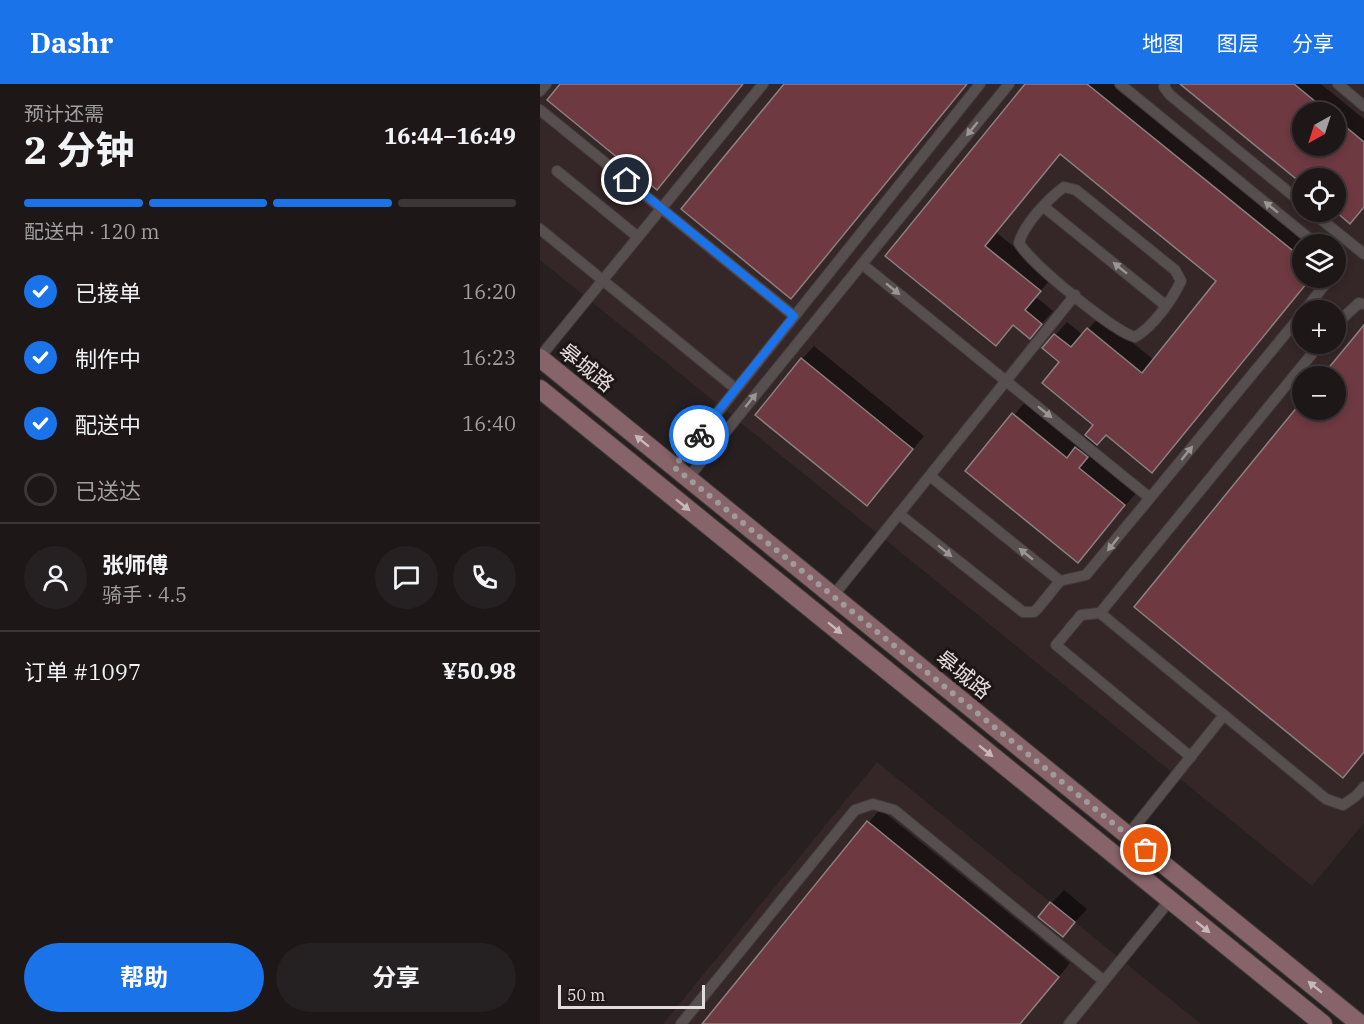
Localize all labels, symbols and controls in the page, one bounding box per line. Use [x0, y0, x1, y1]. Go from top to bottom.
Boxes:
text: Dashr [30, 24, 113, 61]
text: 地图 [1142, 29, 1184, 57]
text: 图层 [1217, 29, 1259, 57]
text: 分享 [1292, 29, 1334, 57]
text: 预计还需 [24, 100, 104, 127]
north arrow [1292, 102, 1346, 156]
map controls [1292, 102, 1346, 420]
text: 16:44–16:49 [384, 121, 516, 150]
one-way arrow [966, 121, 979, 136]
text: 2 分钟 [24, 124, 134, 175]
pin [601, 154, 652, 205]
icon: home [610, 163, 643, 196]
button: locate [1292, 168, 1346, 222]
one-way arrow [1263, 201, 1279, 214]
text: 配送中 · 120 m [24, 218, 159, 245]
button: layers [1292, 234, 1346, 288]
one-way arrow [1112, 262, 1128, 275]
icon: check [24, 275, 57, 308]
text: 已接单 [75, 278, 141, 307]
text: 16:20 [462, 278, 516, 305]
one-way arrow [886, 283, 901, 295]
button: + [1292, 300, 1346, 354]
street label: 皋城路 [554, 336, 620, 398]
icon: check [24, 341, 57, 374]
text: 制作中 [75, 344, 141, 373]
text: 16:23 [462, 344, 516, 371]
button: − [1292, 366, 1346, 420]
one-way arrow [745, 392, 758, 408]
courier [669, 405, 729, 465]
one-way arrow [1037, 406, 1053, 419]
icon: check [24, 407, 57, 440]
text: 配送中 [75, 410, 141, 439]
text: 16:40 [462, 410, 516, 437]
icon: bike [683, 419, 716, 452]
one-way arrow [634, 435, 649, 447]
one-way arrow [1181, 445, 1194, 461]
text: 已送达 [75, 476, 141, 505]
one-way arrow [675, 499, 691, 512]
one-way arrow [1106, 536, 1119, 552]
one-way arrow [937, 544, 952, 557]
button: person [24, 546, 87, 609]
button: chat [375, 546, 438, 609]
button: phone [453, 546, 516, 609]
one-way arrow [1019, 548, 1034, 561]
text: 张师傅 [102, 550, 168, 579]
text: 骑手 · 4.5 [102, 581, 187, 608]
one-way arrow [827, 621, 842, 634]
street label: 皋城路 [931, 643, 997, 705]
text: ¥50.98 [442, 656, 516, 685]
text: 订单 #1097 [24, 657, 141, 686]
one-way arrow [978, 744, 993, 757]
pin [1120, 824, 1171, 875]
icon: bag [1129, 833, 1162, 866]
one-way arrow [1195, 920, 1211, 933]
button: 帮助 [24, 943, 264, 1012]
button: 分享 [276, 943, 516, 1012]
one-way arrow [1307, 981, 1322, 994]
scale bar [558, 982, 705, 1010]
text: 50 m [567, 985, 605, 1005]

